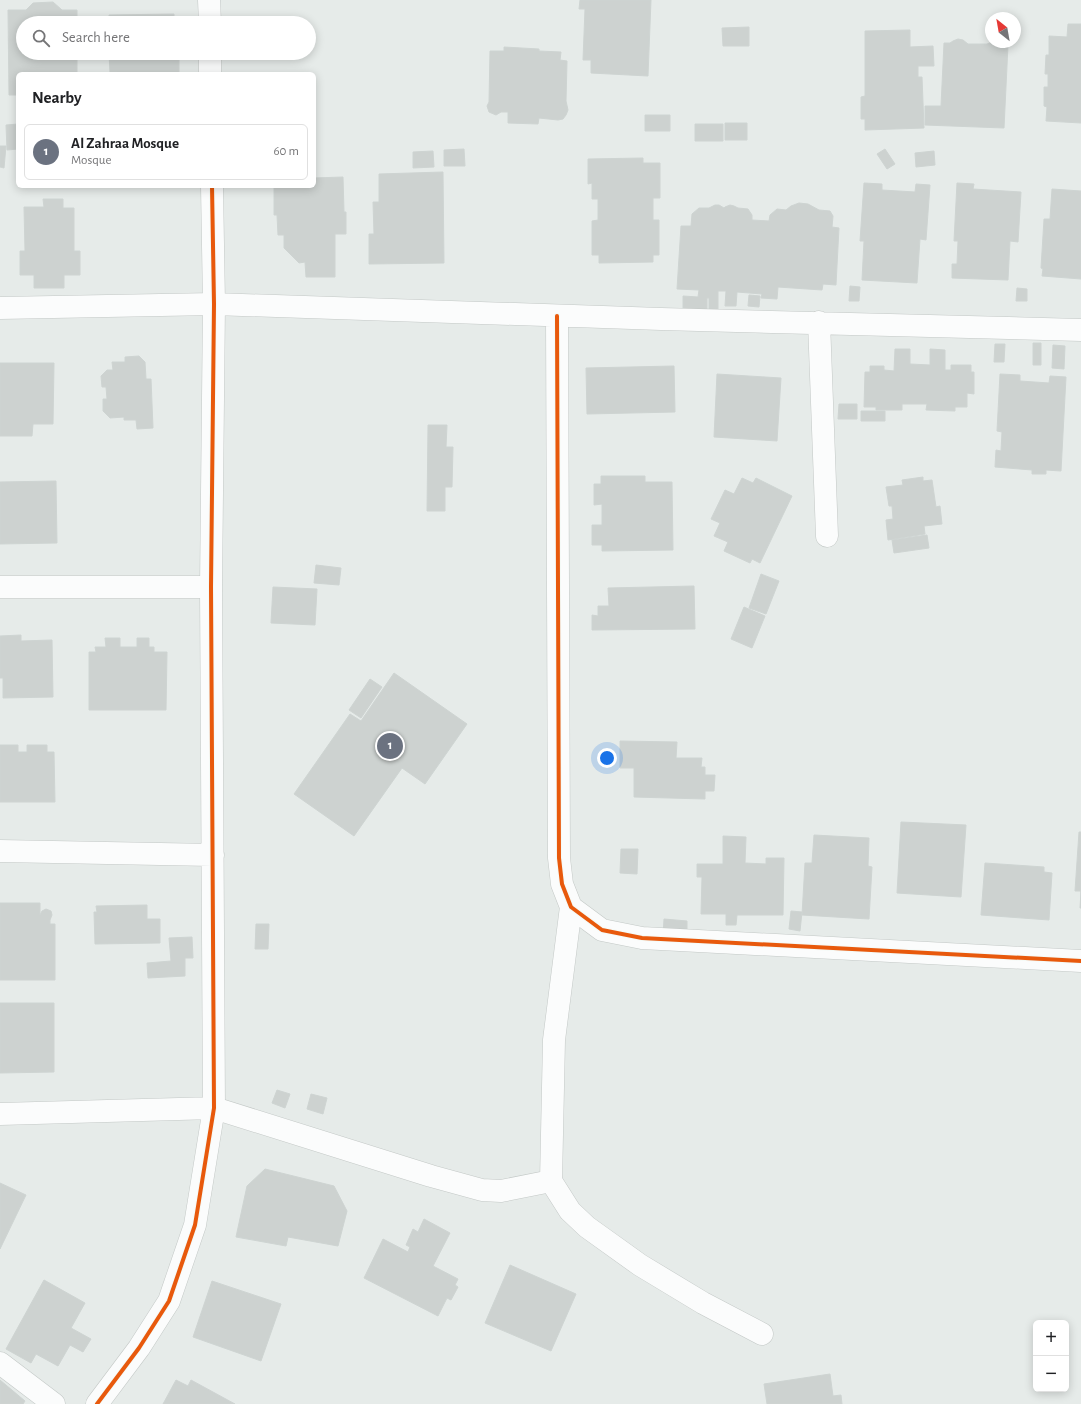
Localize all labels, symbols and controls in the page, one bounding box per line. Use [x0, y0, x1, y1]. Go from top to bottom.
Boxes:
north arrow [985, 12, 1021, 48]
search box [16, 16, 316, 60]
icon: search [30, 27, 52, 49]
text: Search here [62, 30, 130, 45]
text: Nearby [32, 89, 82, 106]
text: Al Zahraa Mosque [71, 136, 179, 151]
text: 1 [44, 145, 48, 158]
text: 60 m [273, 145, 299, 158]
text: Mosque [71, 154, 111, 167]
pin: 1 [377, 731, 403, 761]
your location [597, 748, 617, 768]
map controls [1033, 1320, 1069, 1392]
button: + [1033, 1320, 1069, 1356]
button: − [1033, 1356, 1069, 1392]

